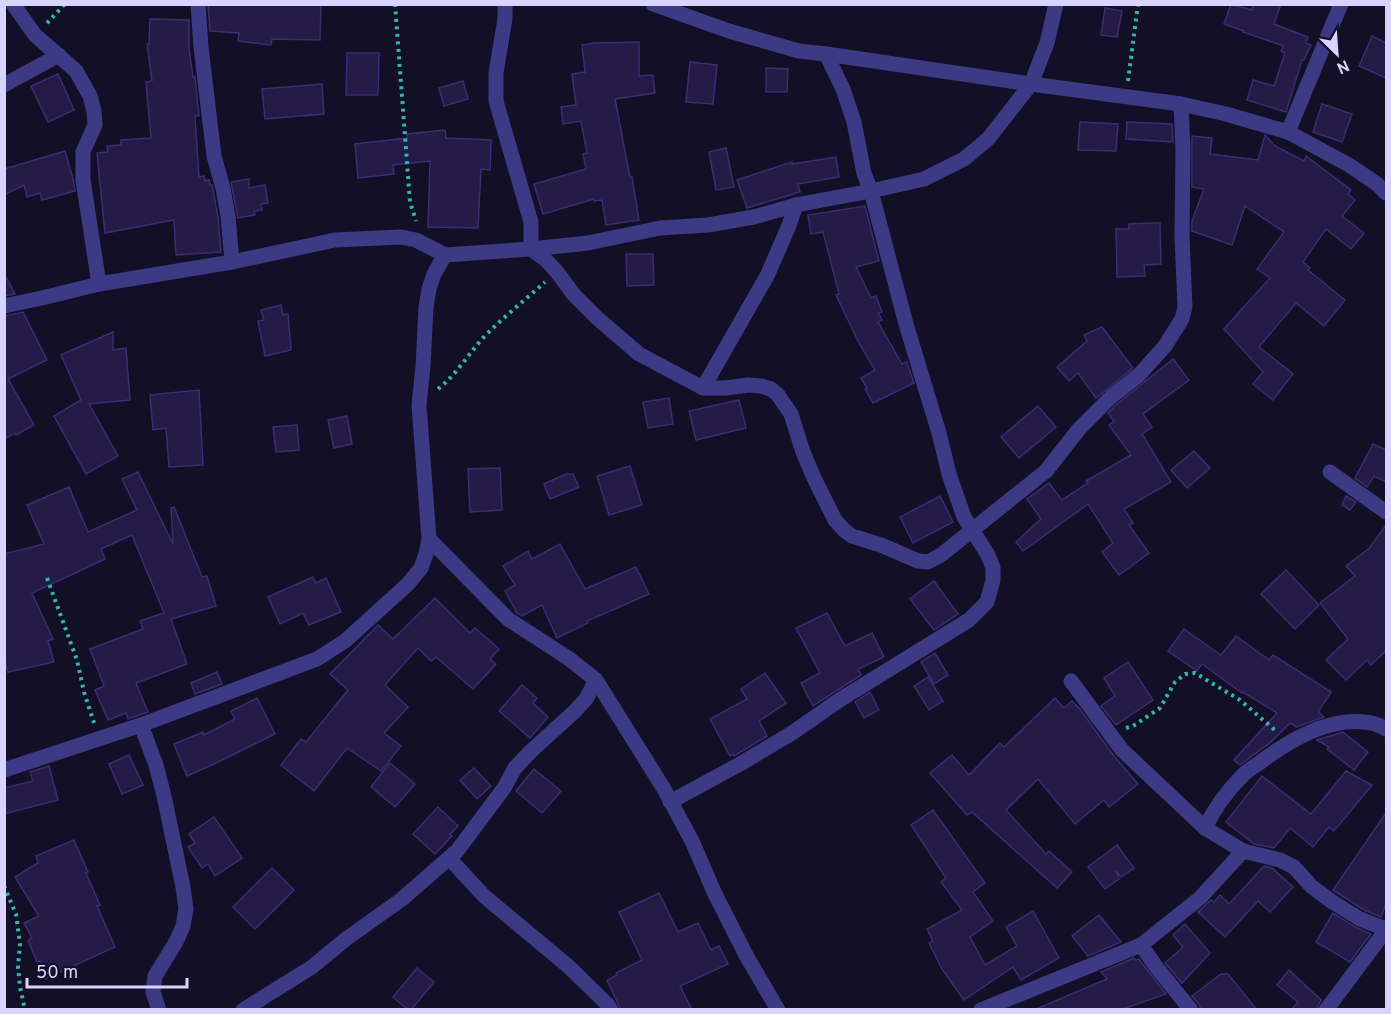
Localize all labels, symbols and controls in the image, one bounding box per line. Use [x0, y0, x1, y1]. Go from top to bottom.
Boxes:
north arrow [1307, 24, 1367, 84]
text: N [1333, 54, 1352, 77]
scale bar [27, 951, 188, 989]
text: 50 m [36, 962, 78, 985]

